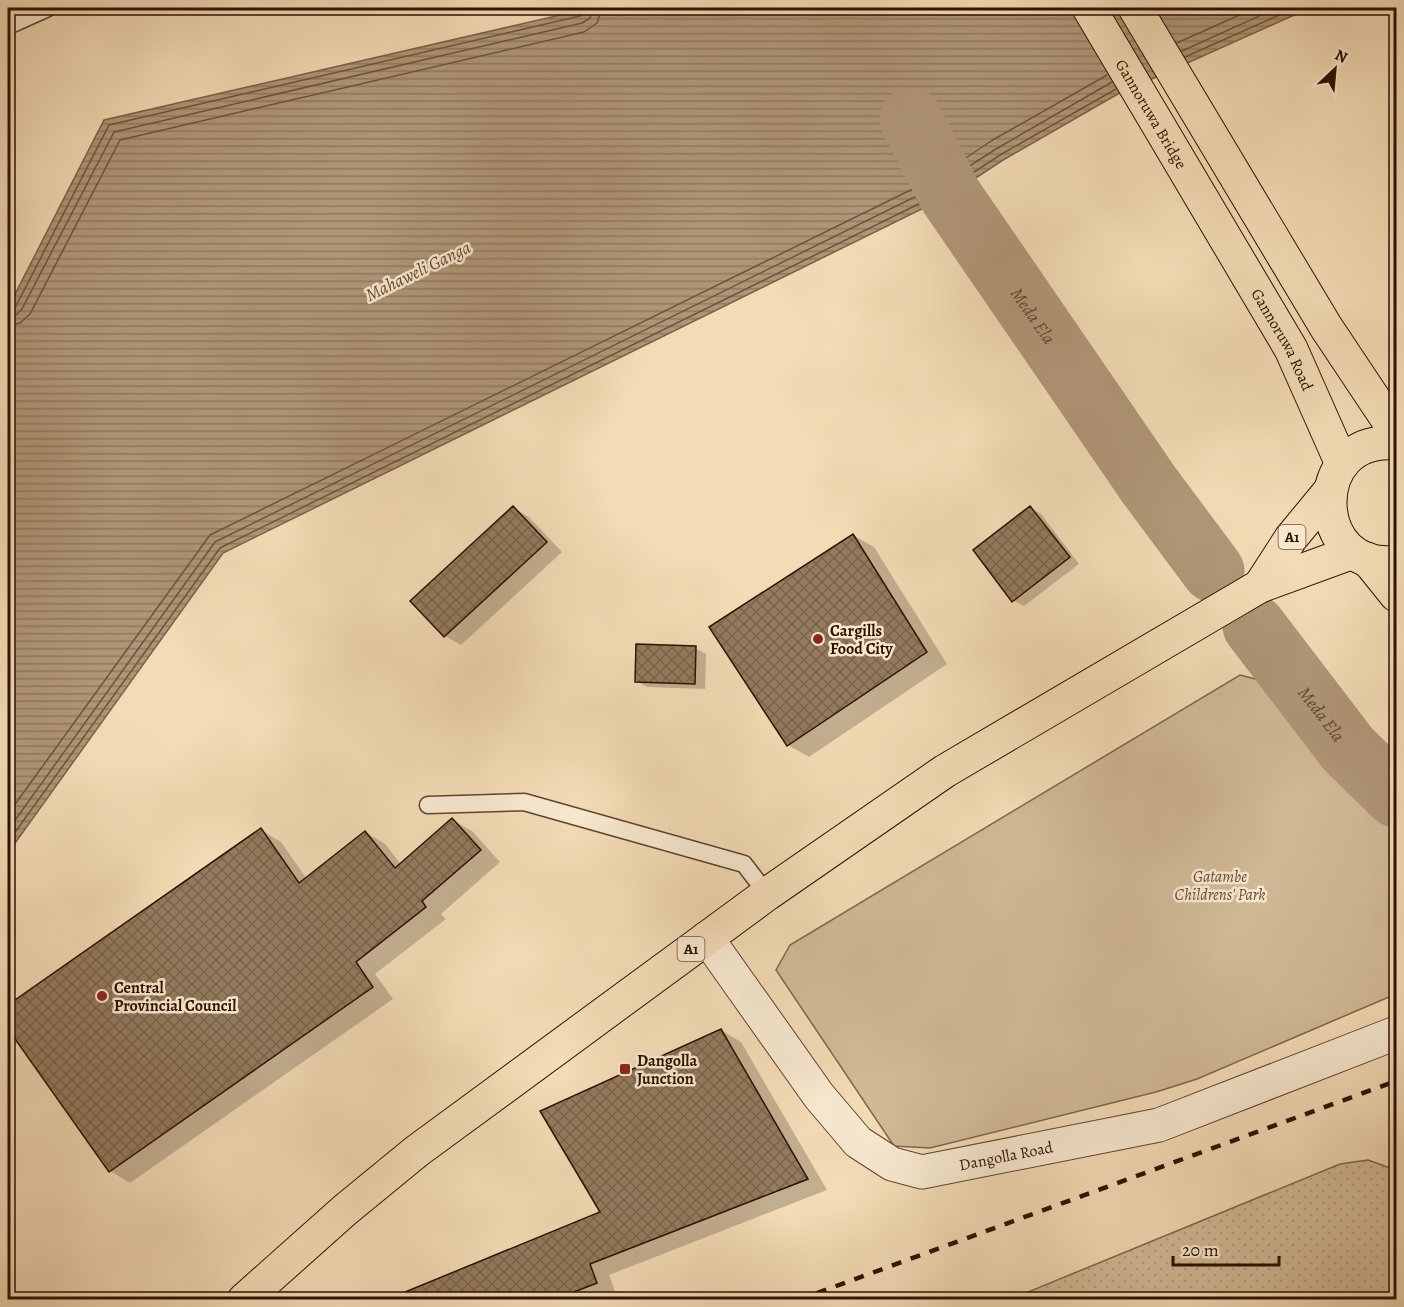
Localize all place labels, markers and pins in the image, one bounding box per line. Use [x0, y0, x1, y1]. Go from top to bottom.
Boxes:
place label: Cargills Food City [830, 620, 893, 660]
marker: Cargills Food City [811, 632, 825, 646]
place label: Central Provincial Council [114, 977, 237, 1017]
marker: Central Provincial Council [95, 989, 109, 1003]
place label: Dangolla Junction [637, 1050, 698, 1090]
marker: Dangolla Junction [618, 1062, 632, 1076]

